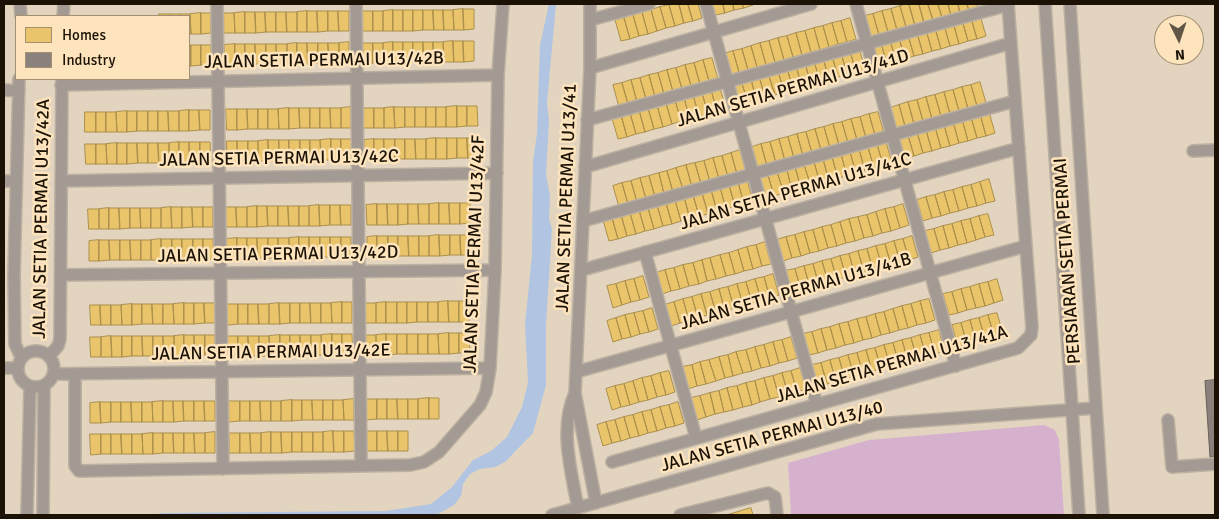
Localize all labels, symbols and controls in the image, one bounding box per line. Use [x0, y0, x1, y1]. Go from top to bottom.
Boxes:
legend [15, 15, 190, 80]
north arrow [1154, 15, 1204, 65]
text: Homes [62, 26, 106, 44]
street label: JALAN SETIA PERMAI U13/41D [674, 45, 912, 133]
text: N [1175, 46, 1185, 63]
street label: JALAN SETIA PERMAI U13/42B [204, 48, 444, 74]
text: Industry [62, 51, 115, 69]
street label: JALAN SETIA PERMAI U13/41 [552, 83, 582, 313]
street label: JALAN SETIA PERMAI U13/42A [29, 99, 55, 339]
street label: JALAN SETIA PERMAI U13/42F [460, 135, 490, 373]
street label: JALAN SETIA PERMAI U13/42C [159, 146, 399, 172]
street label: JALAN SETIA PERMAI U13/41C [678, 149, 914, 235]
street label: PERSIARAN SETIA PERMAI [1050, 157, 1086, 365]
street label: JALAN SETIA PERMAI U13/42D [158, 242, 398, 268]
street label: JALAN SETIA PERMAI U13/41B [678, 249, 914, 335]
street label: JALAN SETIA PERMAI U13/41A [774, 322, 1010, 408]
street label: JALAN SETIA PERMAI U13/42E [151, 340, 391, 366]
street label: JALAN SETIA PERMAI U13/40 [659, 397, 885, 477]

